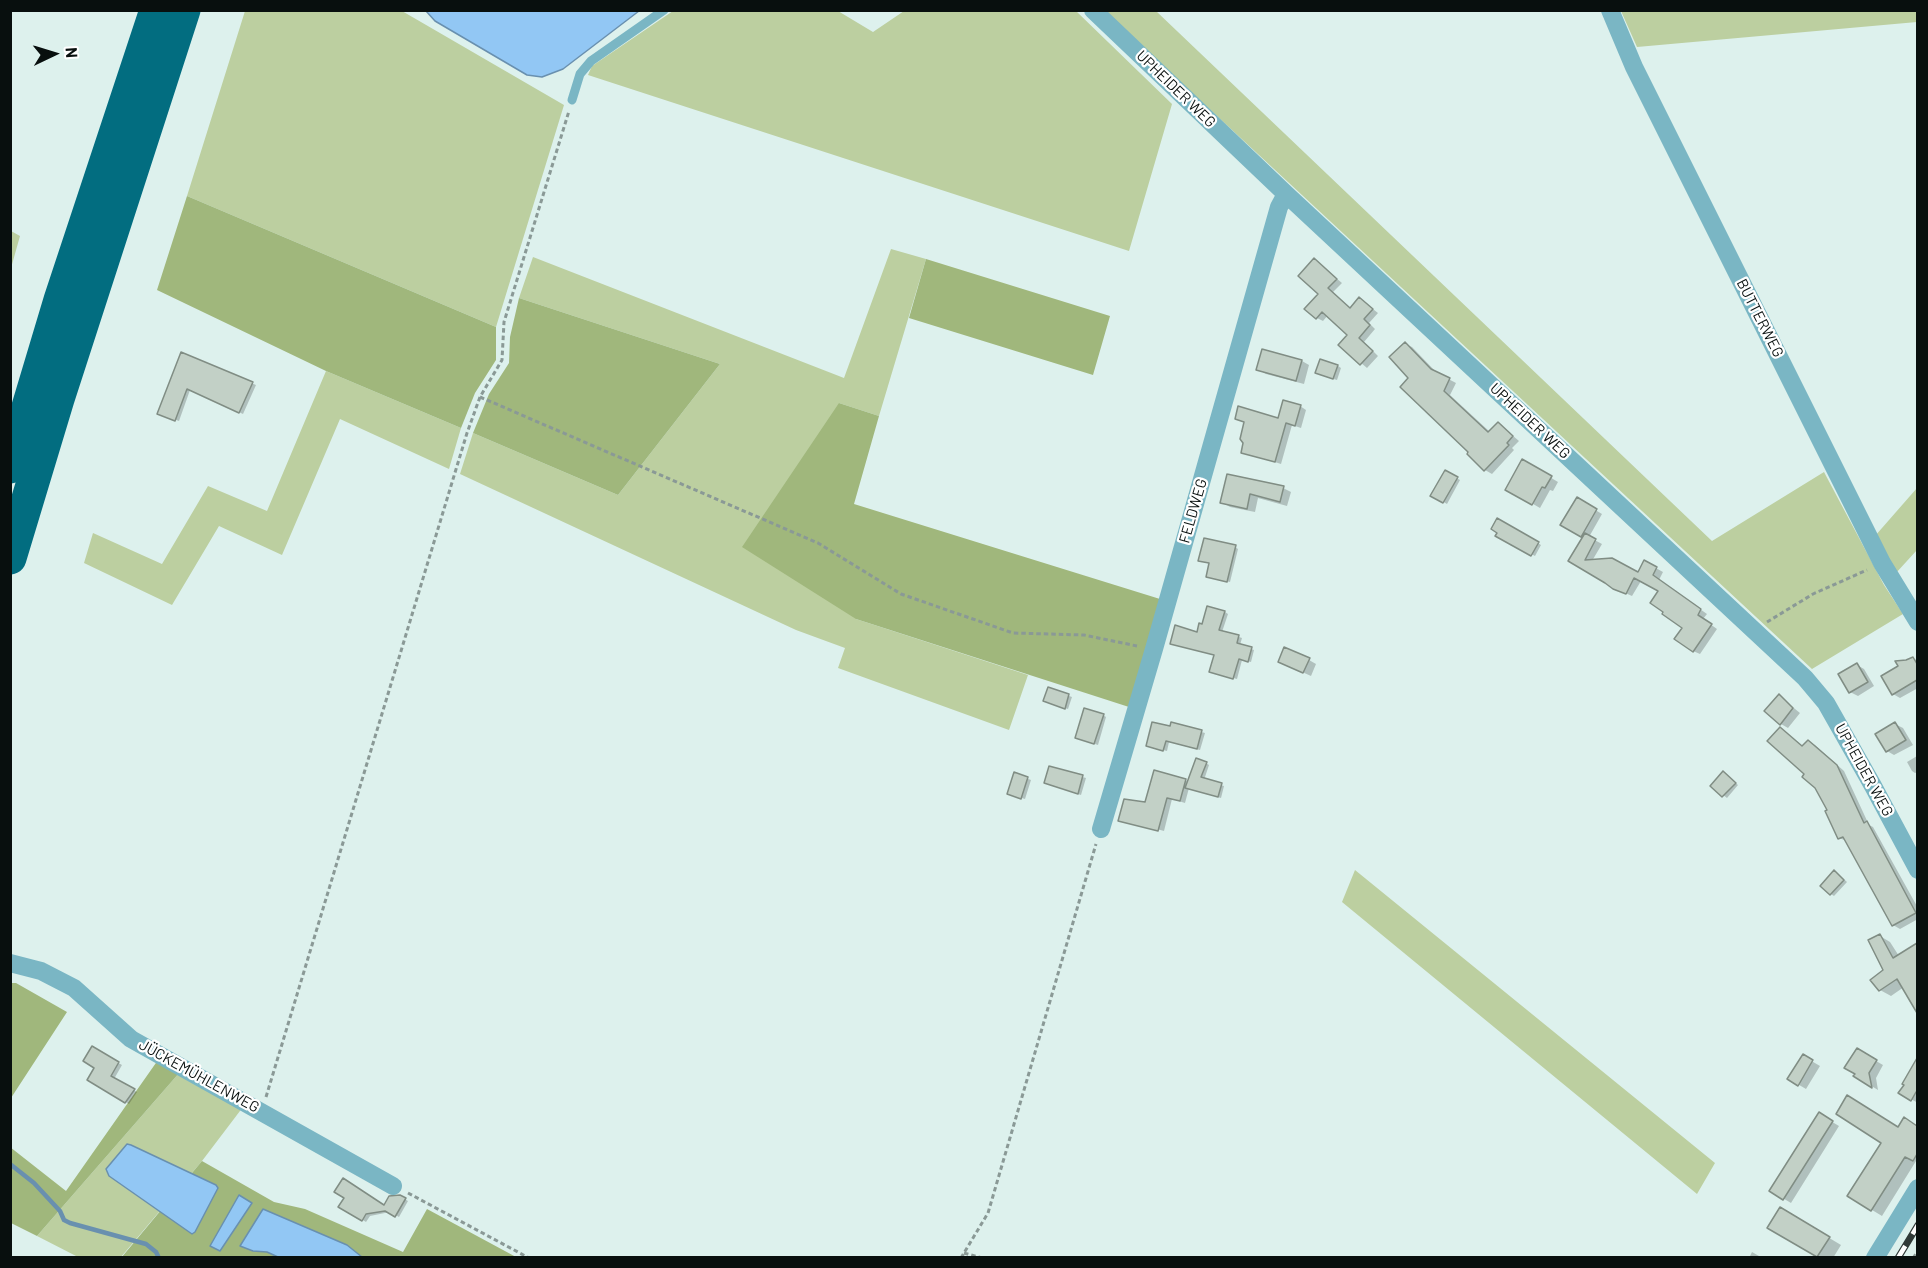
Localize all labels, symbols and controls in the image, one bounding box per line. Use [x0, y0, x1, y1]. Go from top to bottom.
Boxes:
north arrow [24, 24, 84, 84]
text: N [63, 47, 82, 59]
street label: UPHEIDER WEG [1133, 47, 1219, 131]
street label: BUTTERWEG [1733, 276, 1787, 360]
street label: UPHEIDER WEG [1486, 379, 1574, 463]
street label: FELDWEG [1175, 477, 1211, 545]
street label: UPHEIDER WEG [1831, 721, 1897, 819]
street label: JÜCKEMÜHLENWEG [136, 1035, 262, 1117]

